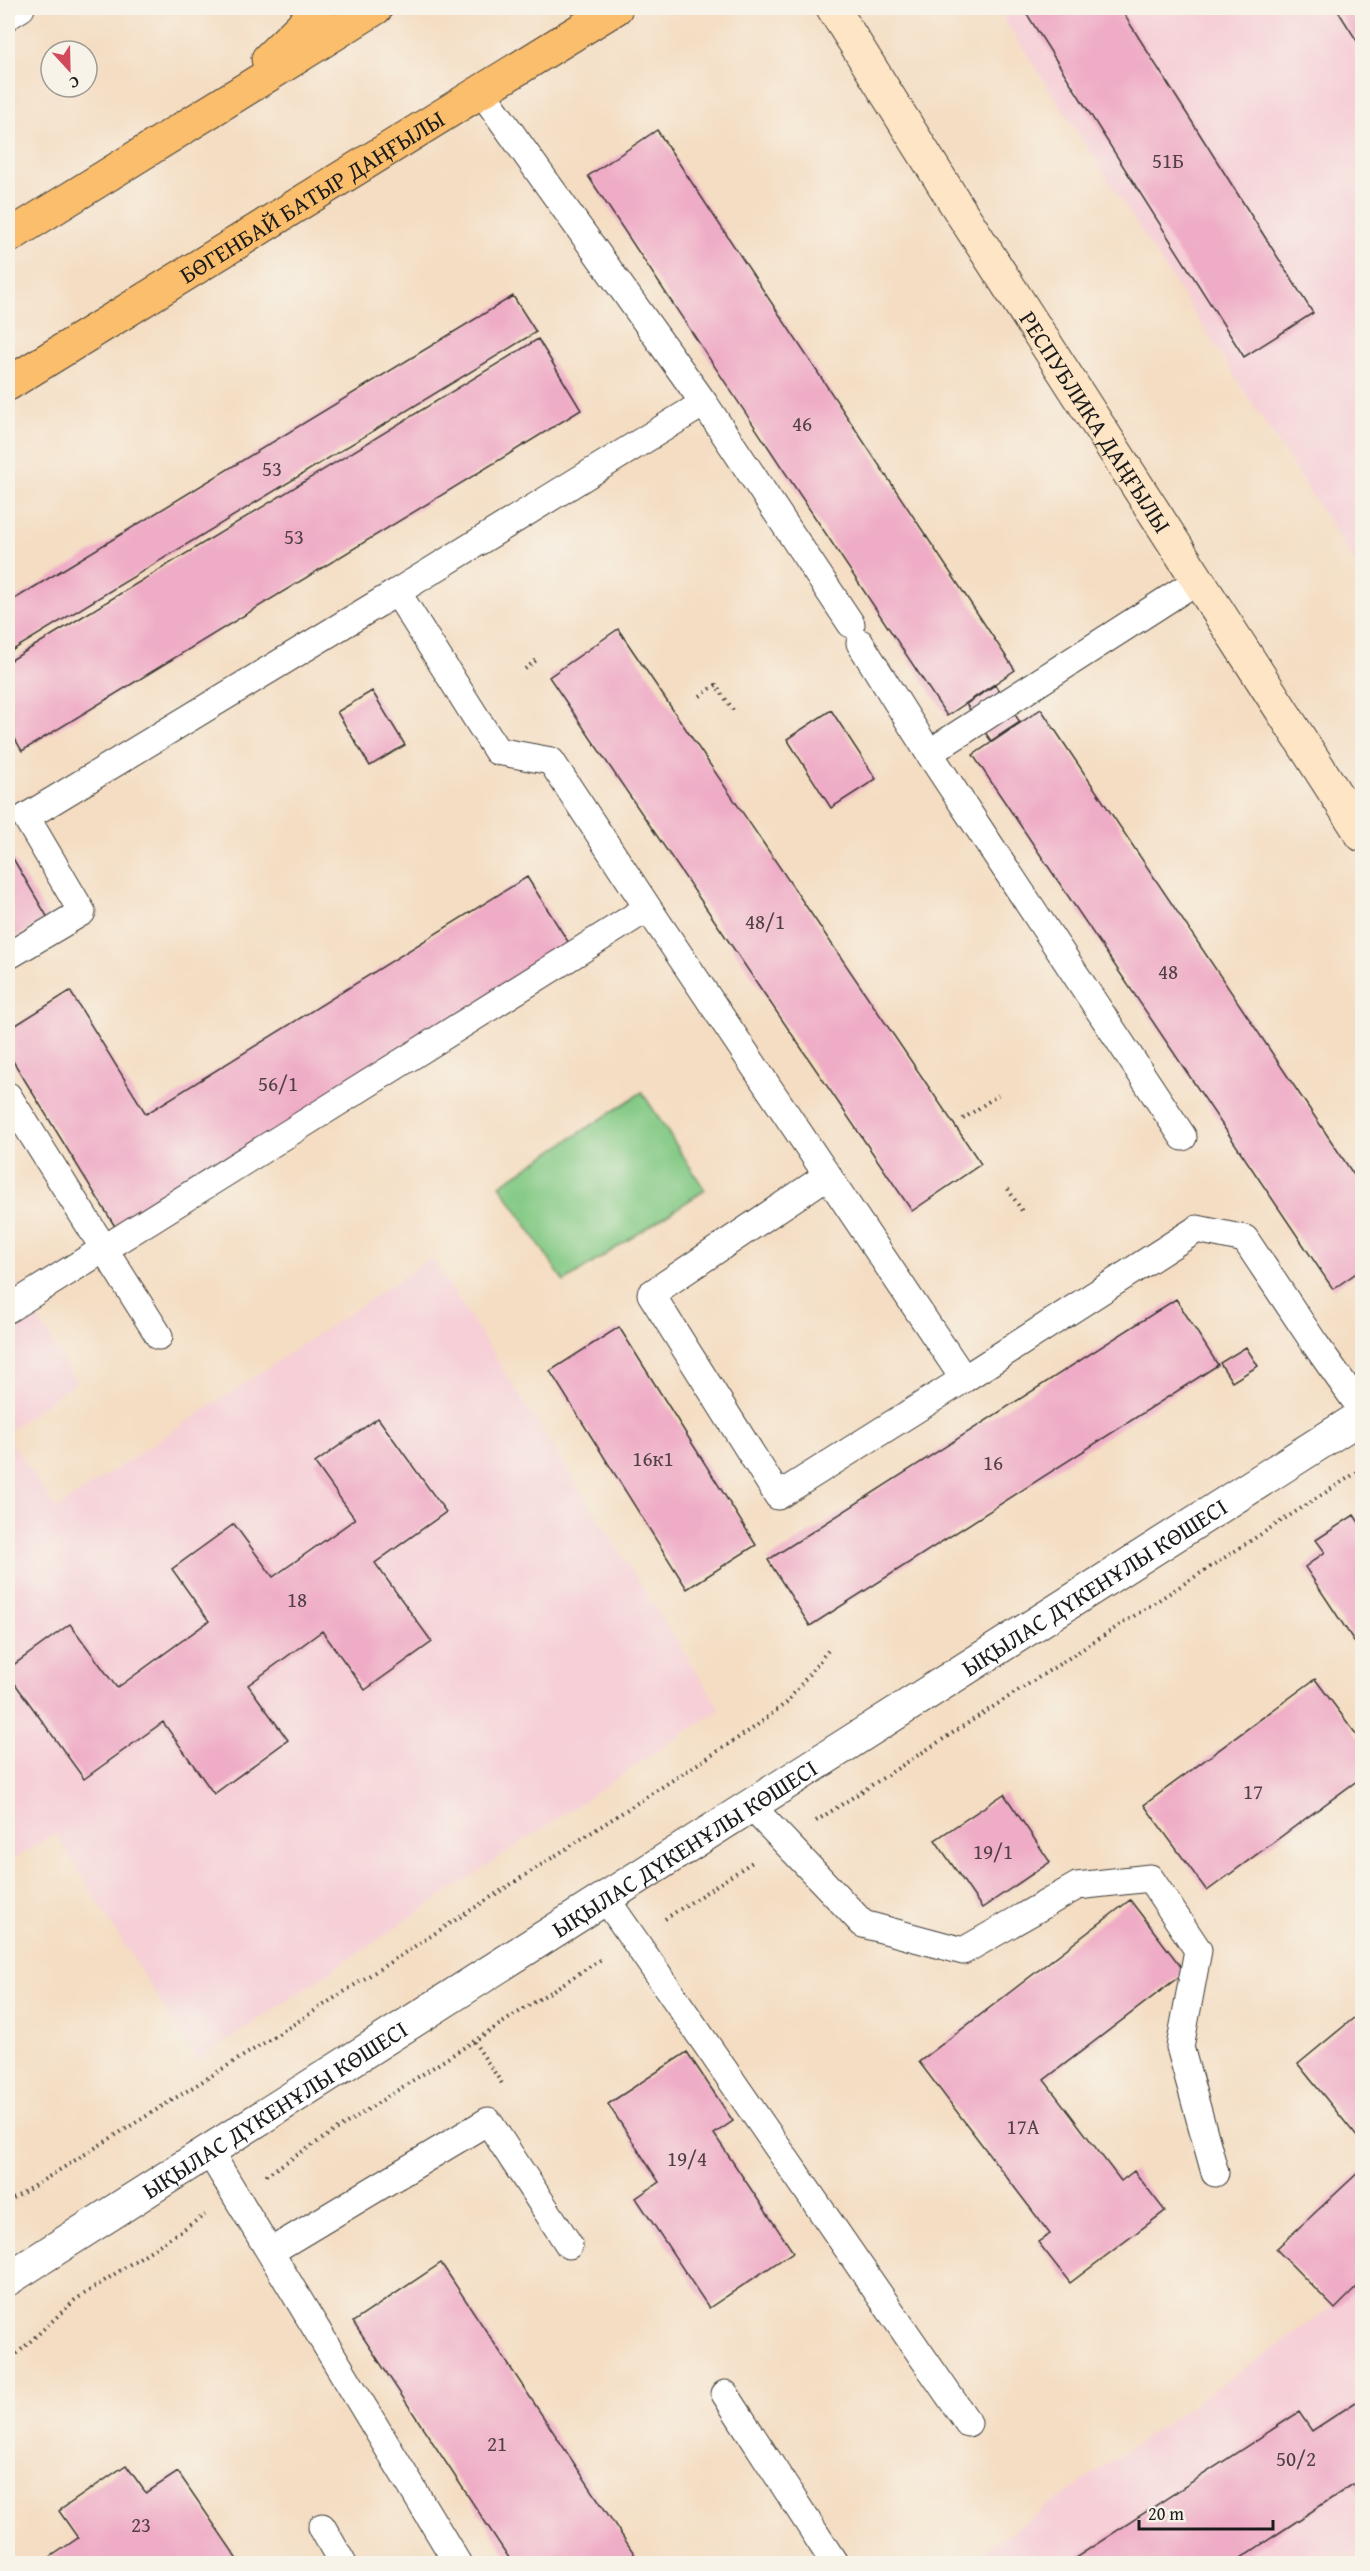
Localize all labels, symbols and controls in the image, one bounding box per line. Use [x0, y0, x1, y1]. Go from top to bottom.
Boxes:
north arrow [39, 39, 99, 99]
text: С [66, 70, 83, 96]
street label: БӨГЕНБАЙ БАТЫР ДАҢҒЫЛЫ [172, 101, 451, 292]
house number: 51Б [1152, 145, 1184, 176]
street label: РЕСПУБЛИКА ДАҢҒЫЛЫ [1011, 304, 1180, 539]
house number: 46 [792, 408, 812, 439]
house number: 53 [262, 453, 282, 484]
house number: 53 [284, 521, 304, 552]
house number: 48/1 [745, 906, 785, 937]
house number: 48 [1158, 956, 1178, 987]
house number: 56/1 [258, 1068, 298, 1099]
house number: 16к1 [632, 1443, 674, 1474]
house number: 16 [983, 1447, 1003, 1478]
street label: ЫҚЫЛАС ДҮКЕНҰЛЫ КӨШЕСІ [955, 1489, 1234, 1684]
house number: 18 [287, 1584, 307, 1615]
street label: ЫҚЫЛАС ДҮКЕНҰЛЫ КӨШЕСІ [545, 1750, 824, 1946]
house number: 17 [1243, 1776, 1263, 1807]
house number: 19/1 [973, 1836, 1013, 1867]
street label: ЫҚЫЛАС ДҮКЕНҰЛЫ КӨШЕСІ [135, 2011, 414, 2207]
house number: 17А [1007, 2111, 1040, 2142]
house number: 19/4 [667, 2143, 707, 2174]
house number: 21 [487, 2428, 507, 2459]
house number: 50/2 [1276, 2443, 1316, 2474]
scale bar [1139, 2493, 1272, 2531]
text: 20 m [1148, 2500, 1184, 2527]
house number: 23 [131, 2509, 151, 2540]

